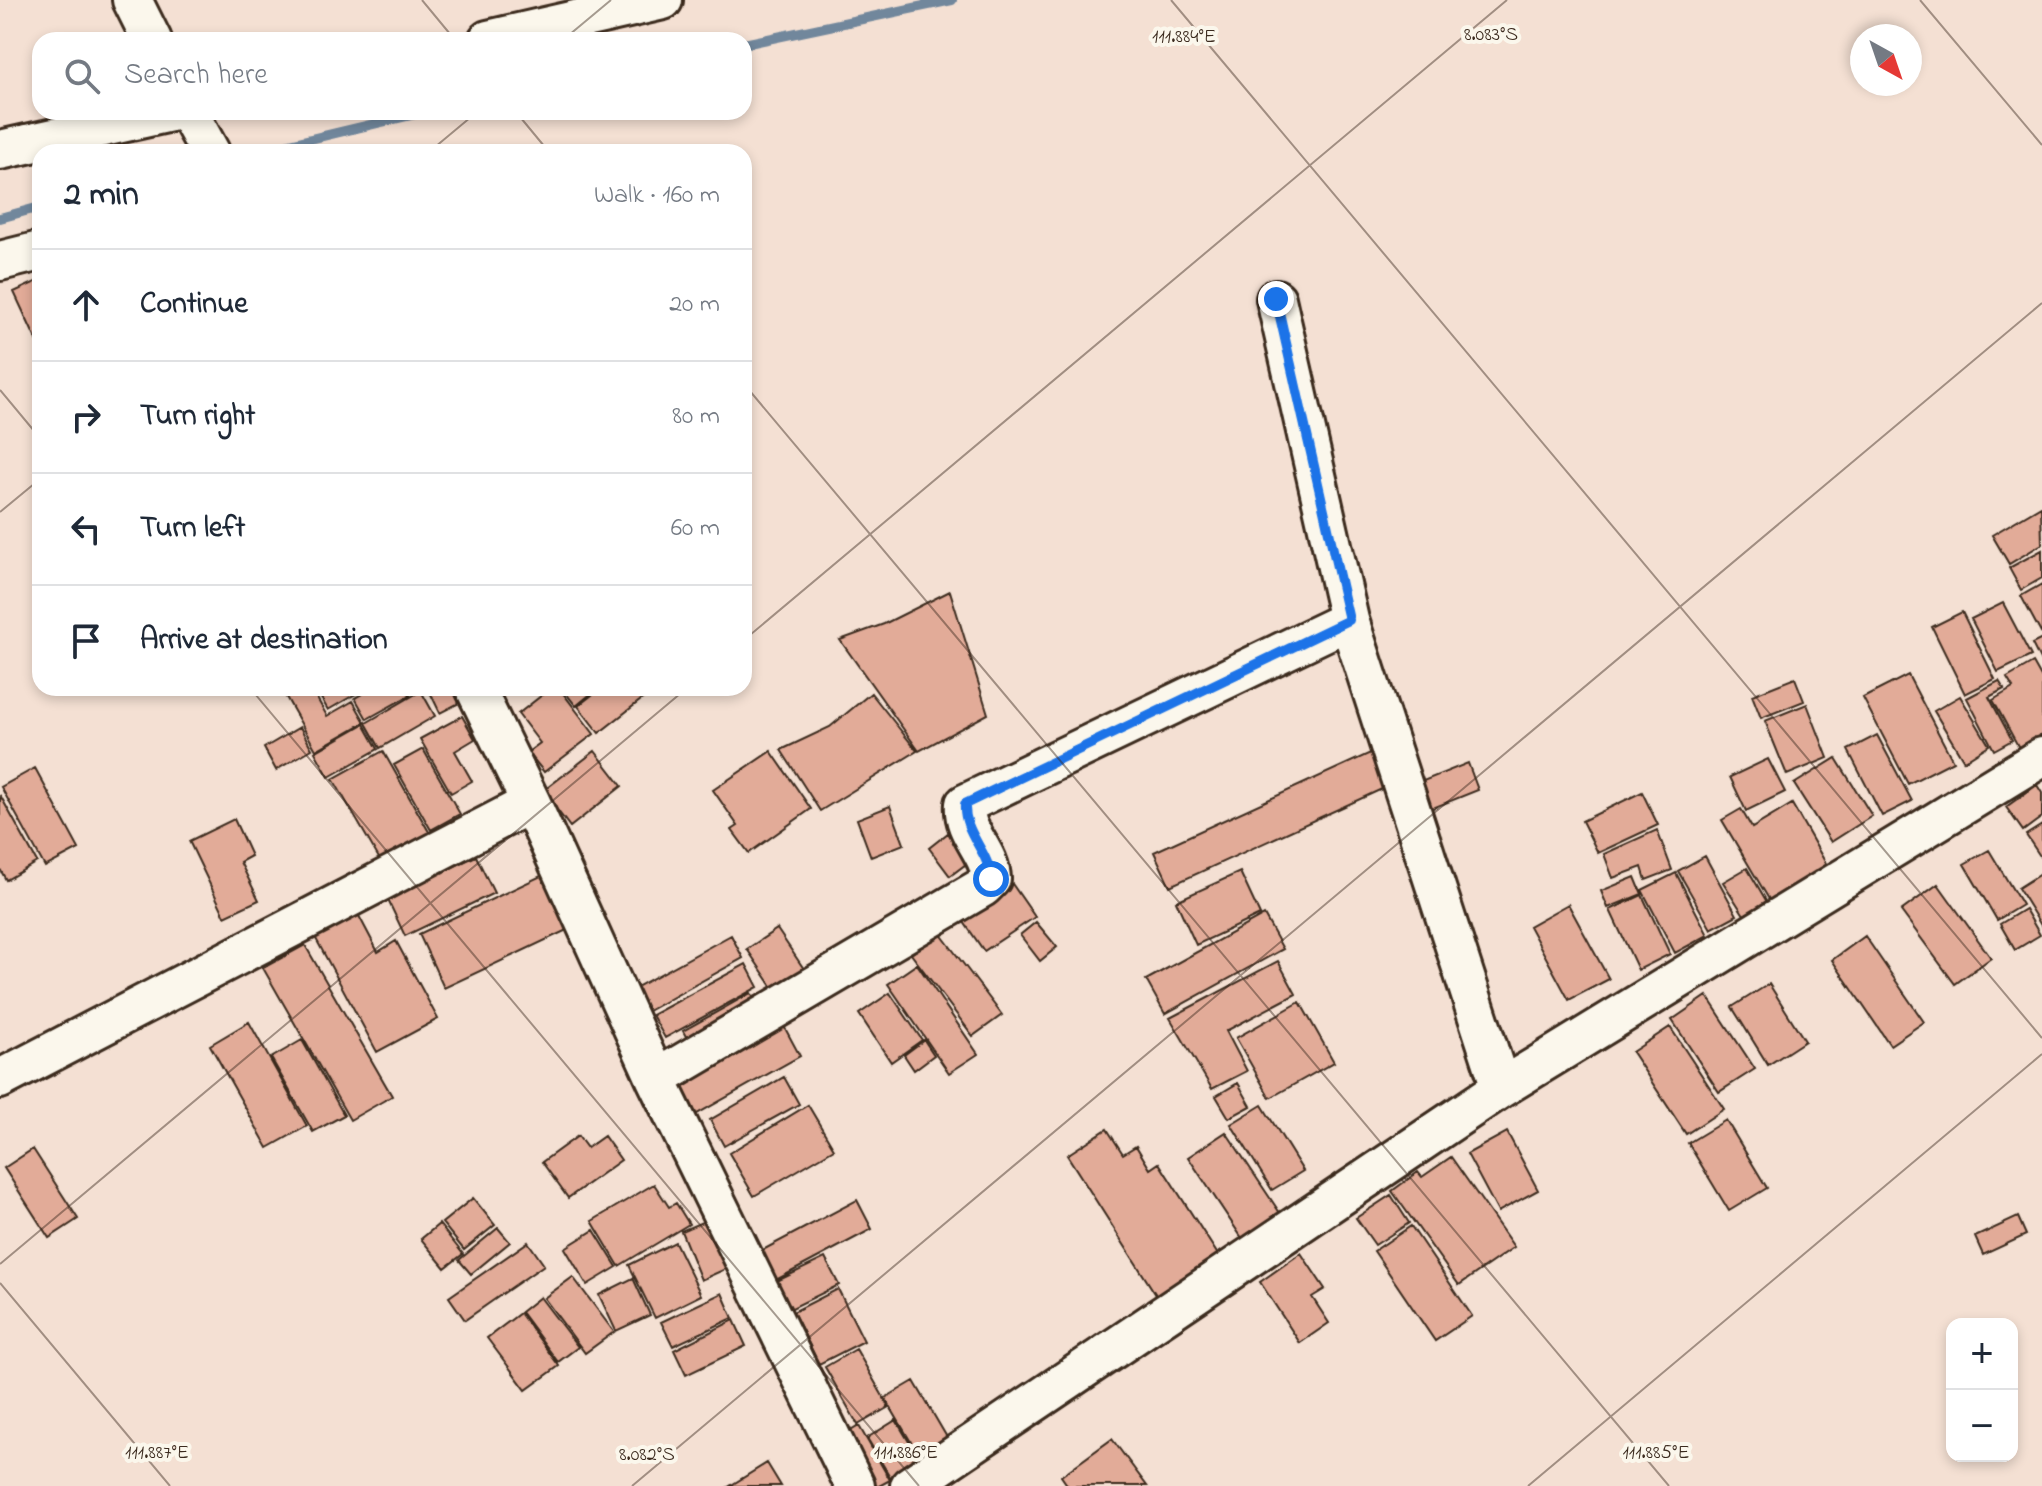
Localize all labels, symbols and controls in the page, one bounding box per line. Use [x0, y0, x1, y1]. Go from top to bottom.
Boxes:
text: 8.083°S [1464, 21, 1518, 50]
text: 111.884°E [1152, 23, 1216, 52]
north arrow [1850, 24, 1922, 96]
search box [32, 32, 752, 120]
icon: search [60, 54, 104, 98]
text: Search here [124, 54, 268, 98]
text: 2 min [64, 171, 139, 221]
text: Walk · 160 m [594, 177, 720, 215]
route end [1258, 281, 1294, 317]
icon: ahead [64, 283, 108, 327]
text: Continue [140, 283, 248, 327]
text: 20 m [669, 286, 720, 324]
icon: right [64, 395, 108, 439]
text: Turn right [140, 395, 255, 439]
text: 80 m [672, 398, 720, 436]
icon: left [64, 507, 108, 551]
text: Turn left [140, 507, 245, 551]
text: 60 m [671, 510, 720, 548]
icon: arrive [64, 619, 108, 663]
text: Arrive at destination [140, 619, 388, 663]
route start [973, 861, 1009, 897]
map controls [1946, 1318, 2018, 1462]
button: + [1946, 1318, 2018, 1390]
button: − [1946, 1390, 2018, 1462]
text: 111.887°E [125, 1439, 189, 1468]
text: 111.886°E [874, 1439, 938, 1468]
text: 111.885°E [1622, 1439, 1690, 1468]
text: 8.082°S [619, 1441, 675, 1470]

